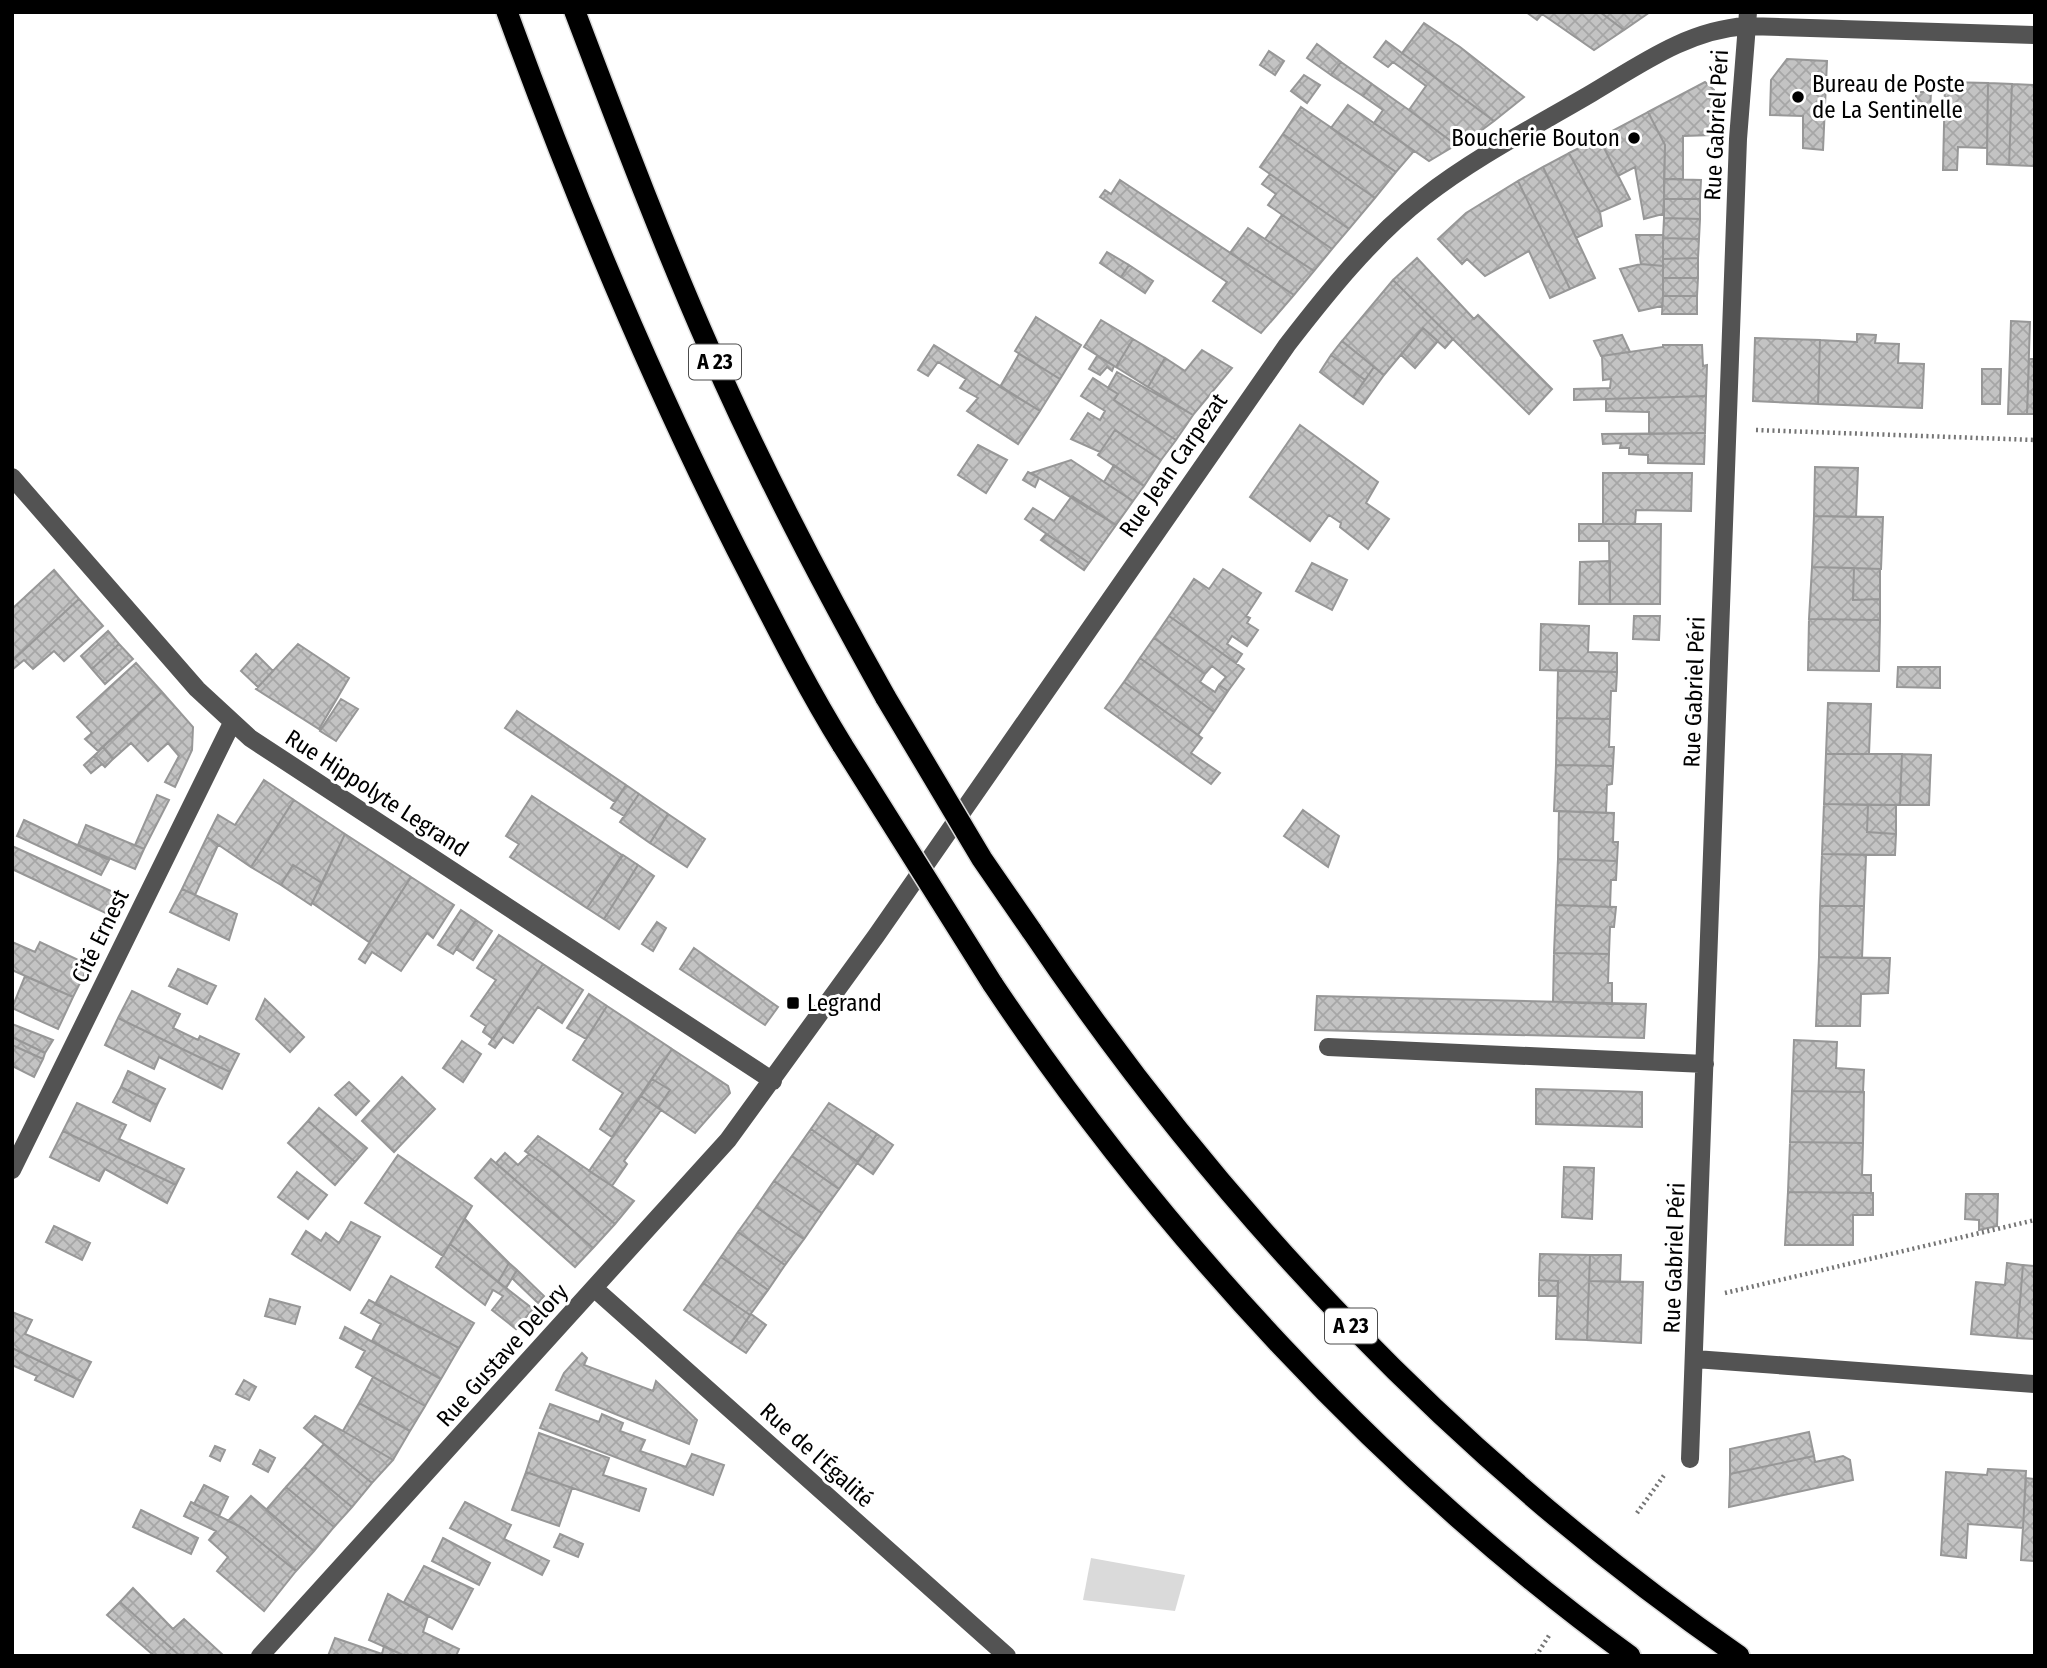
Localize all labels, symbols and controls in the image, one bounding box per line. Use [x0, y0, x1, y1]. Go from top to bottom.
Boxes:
street label: Rue Gabriel Péri [1698, 49, 1734, 201]
place label: Bureau de Poste de La Sentinelle [1812, 70, 1965, 124]
marker: Bureau de Poste de La Sentinelle [1790, 89, 1806, 105]
place label: Boucherie Bouton [1451, 124, 1620, 152]
marker: Boucherie Bouton [1626, 130, 1642, 146]
road number: A 23 [689, 344, 741, 380]
street label: Rue Jean Carpezat [1113, 387, 1233, 542]
street label: Rue Gabriel Péri [1677, 616, 1711, 768]
street label: Rue Hippolyte Legrand [280, 723, 474, 863]
street label: Cité Ernest [65, 884, 135, 987]
place label: Legrand [807, 989, 882, 1017]
marker: Legrand [785, 995, 801, 1011]
street label: Rue Gabriel Péri [1657, 1182, 1691, 1334]
street label: Rue Gustave Delory [430, 1277, 574, 1432]
road number: A 23 [1325, 1308, 1377, 1344]
street label: Rue de l'Égalité [755, 1396, 880, 1513]

